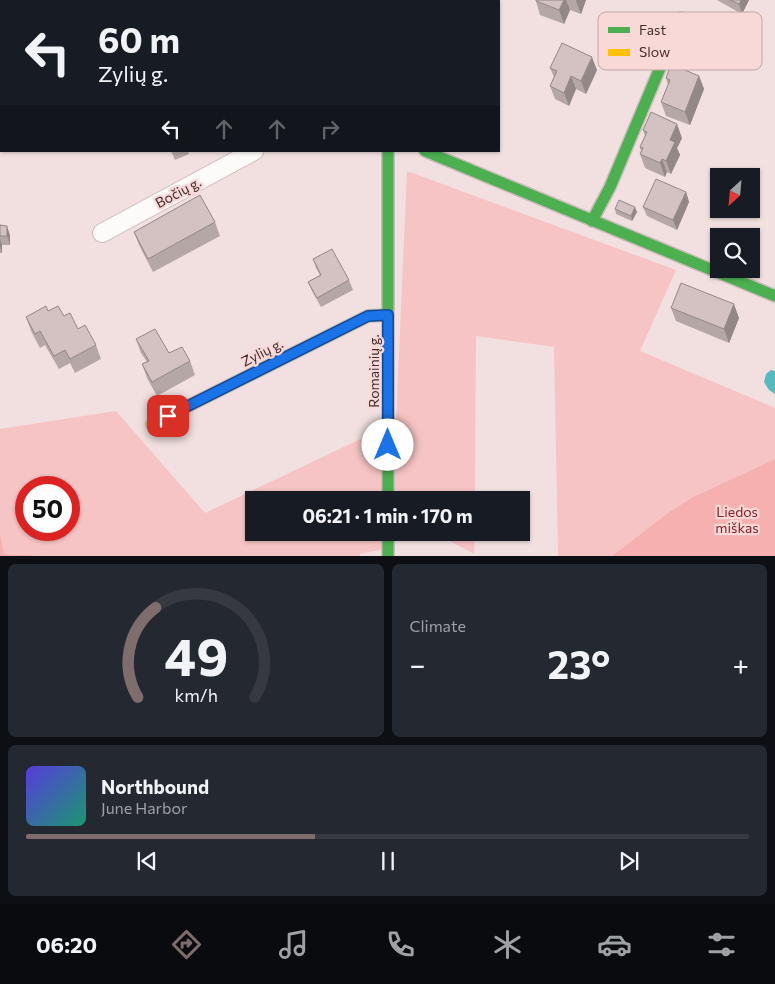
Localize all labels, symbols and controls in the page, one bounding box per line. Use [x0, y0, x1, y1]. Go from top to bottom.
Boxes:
legend [598, 12, 762, 70]
text: 60 m [98, 17, 180, 60]
icon: left [15, 20, 80, 85]
text: Fast [639, 21, 666, 38]
text: Slow [639, 43, 670, 60]
text: Zylių g. [98, 60, 168, 87]
icon: left [157, 115, 185, 143]
icon: ahead [210, 115, 238, 143]
icon: ahead [263, 115, 291, 143]
icon: right [316, 115, 344, 143]
north arrow [710, 168, 760, 218]
map controls [710, 168, 760, 278]
street label: Bočių g. [152, 173, 204, 211]
button: search [710, 228, 760, 278]
street label: Zylių g. [238, 334, 286, 370]
street label: Romainių g. [365, 334, 382, 408]
pin [147, 395, 189, 437]
icon: arrive [154, 402, 182, 430]
position arrow [361, 418, 413, 470]
speed limit sign: 50 [15, 476, 80, 541]
park label: Liedos miškas [715, 503, 759, 536]
text: 06:21 · 1 min · 170 m [302, 504, 473, 527]
text: Climate [410, 616, 466, 635]
text: 49 [164, 623, 228, 687]
text: 23° [548, 640, 610, 687]
text: − [410, 647, 425, 681]
text: + [733, 647, 749, 681]
text: km/h [174, 684, 217, 706]
text: Northbound [101, 775, 209, 798]
text: June Harbor [101, 798, 187, 817]
icon: previous [133, 847, 161, 875]
icon: pause [374, 847, 402, 875]
icon: next [615, 847, 643, 875]
icon: directions [169, 927, 204, 962]
icon: music [276, 927, 311, 962]
icon: phone [383, 927, 418, 962]
icon: climate [490, 927, 525, 962]
icon: car [597, 927, 632, 962]
icon: filters [704, 927, 739, 962]
text: 06:20 [36, 931, 97, 958]

